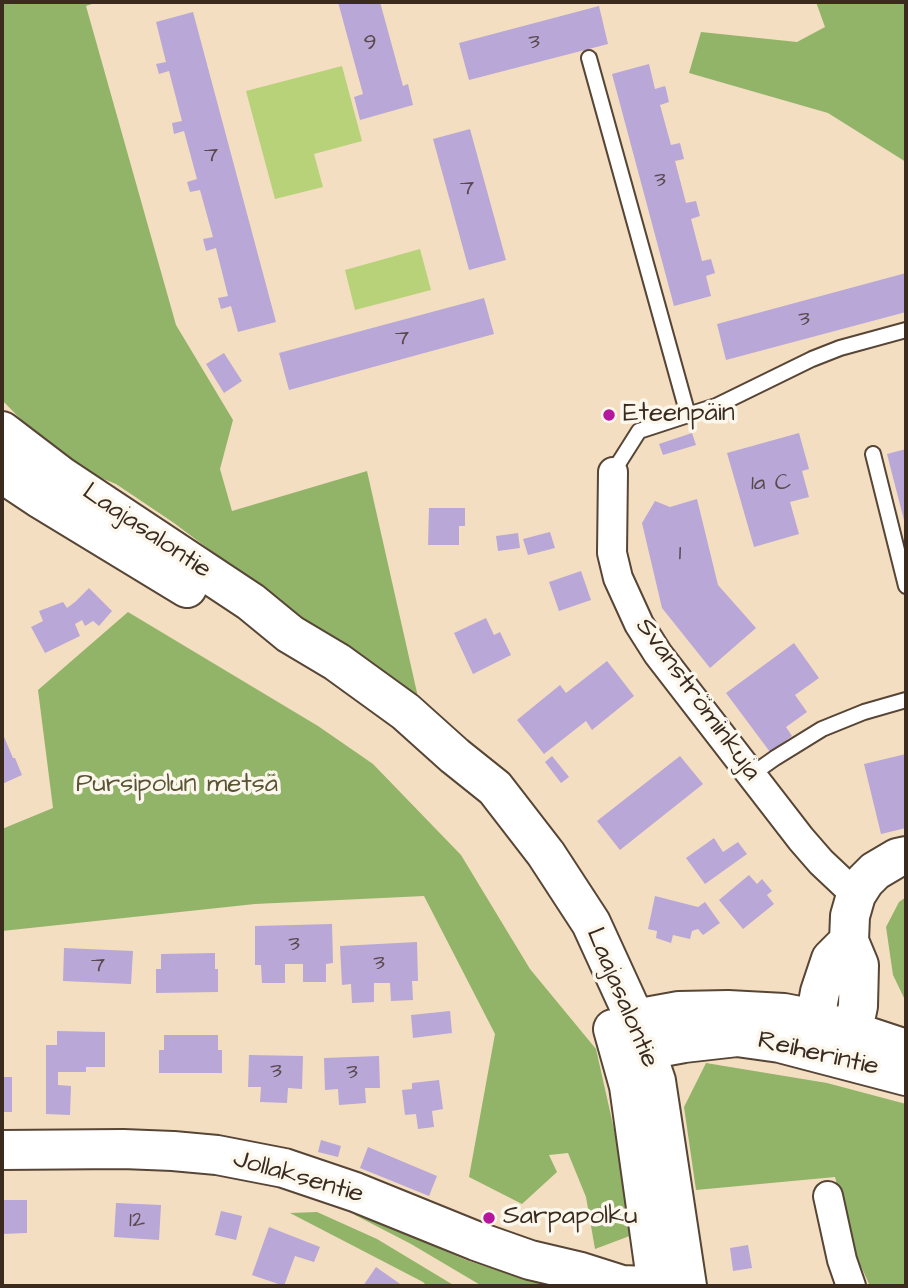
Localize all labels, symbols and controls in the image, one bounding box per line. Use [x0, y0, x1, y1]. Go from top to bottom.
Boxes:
house number: 3 [528, 29, 540, 57]
house number: 9 [363, 30, 377, 58]
house number: 7 [204, 142, 218, 170]
house number: 3 [654, 167, 666, 195]
house number: 7 [460, 175, 474, 203]
house number: 3 [798, 306, 810, 334]
house number: 7 [395, 325, 409, 353]
place label: Eteenpäin [623, 399, 735, 431]
marker: Eteenpäin [601, 407, 617, 423]
house number: 1a C [751, 470, 791, 498]
street label: Laajasalontie [76, 477, 216, 587]
house number: 1 [679, 540, 681, 568]
street label: Svanströminkuja [628, 613, 766, 787]
park label: Pursipolun metsä [76, 770, 278, 802]
street label: Laajasalontie [578, 923, 664, 1073]
house number: 3 [288, 931, 300, 959]
house number: 3 [373, 950, 385, 978]
house number: 7 [91, 952, 105, 980]
street label: Reiherintie [754, 1026, 882, 1084]
house number: 3 [270, 1058, 282, 1086]
house number: 3 [346, 1059, 358, 1087]
street label: Jollaksentie [229, 1144, 367, 1212]
place label: Sarpapolku [503, 1202, 637, 1234]
house number: 12 [129, 1207, 145, 1235]
marker: Sarpapolku [481, 1210, 497, 1226]

